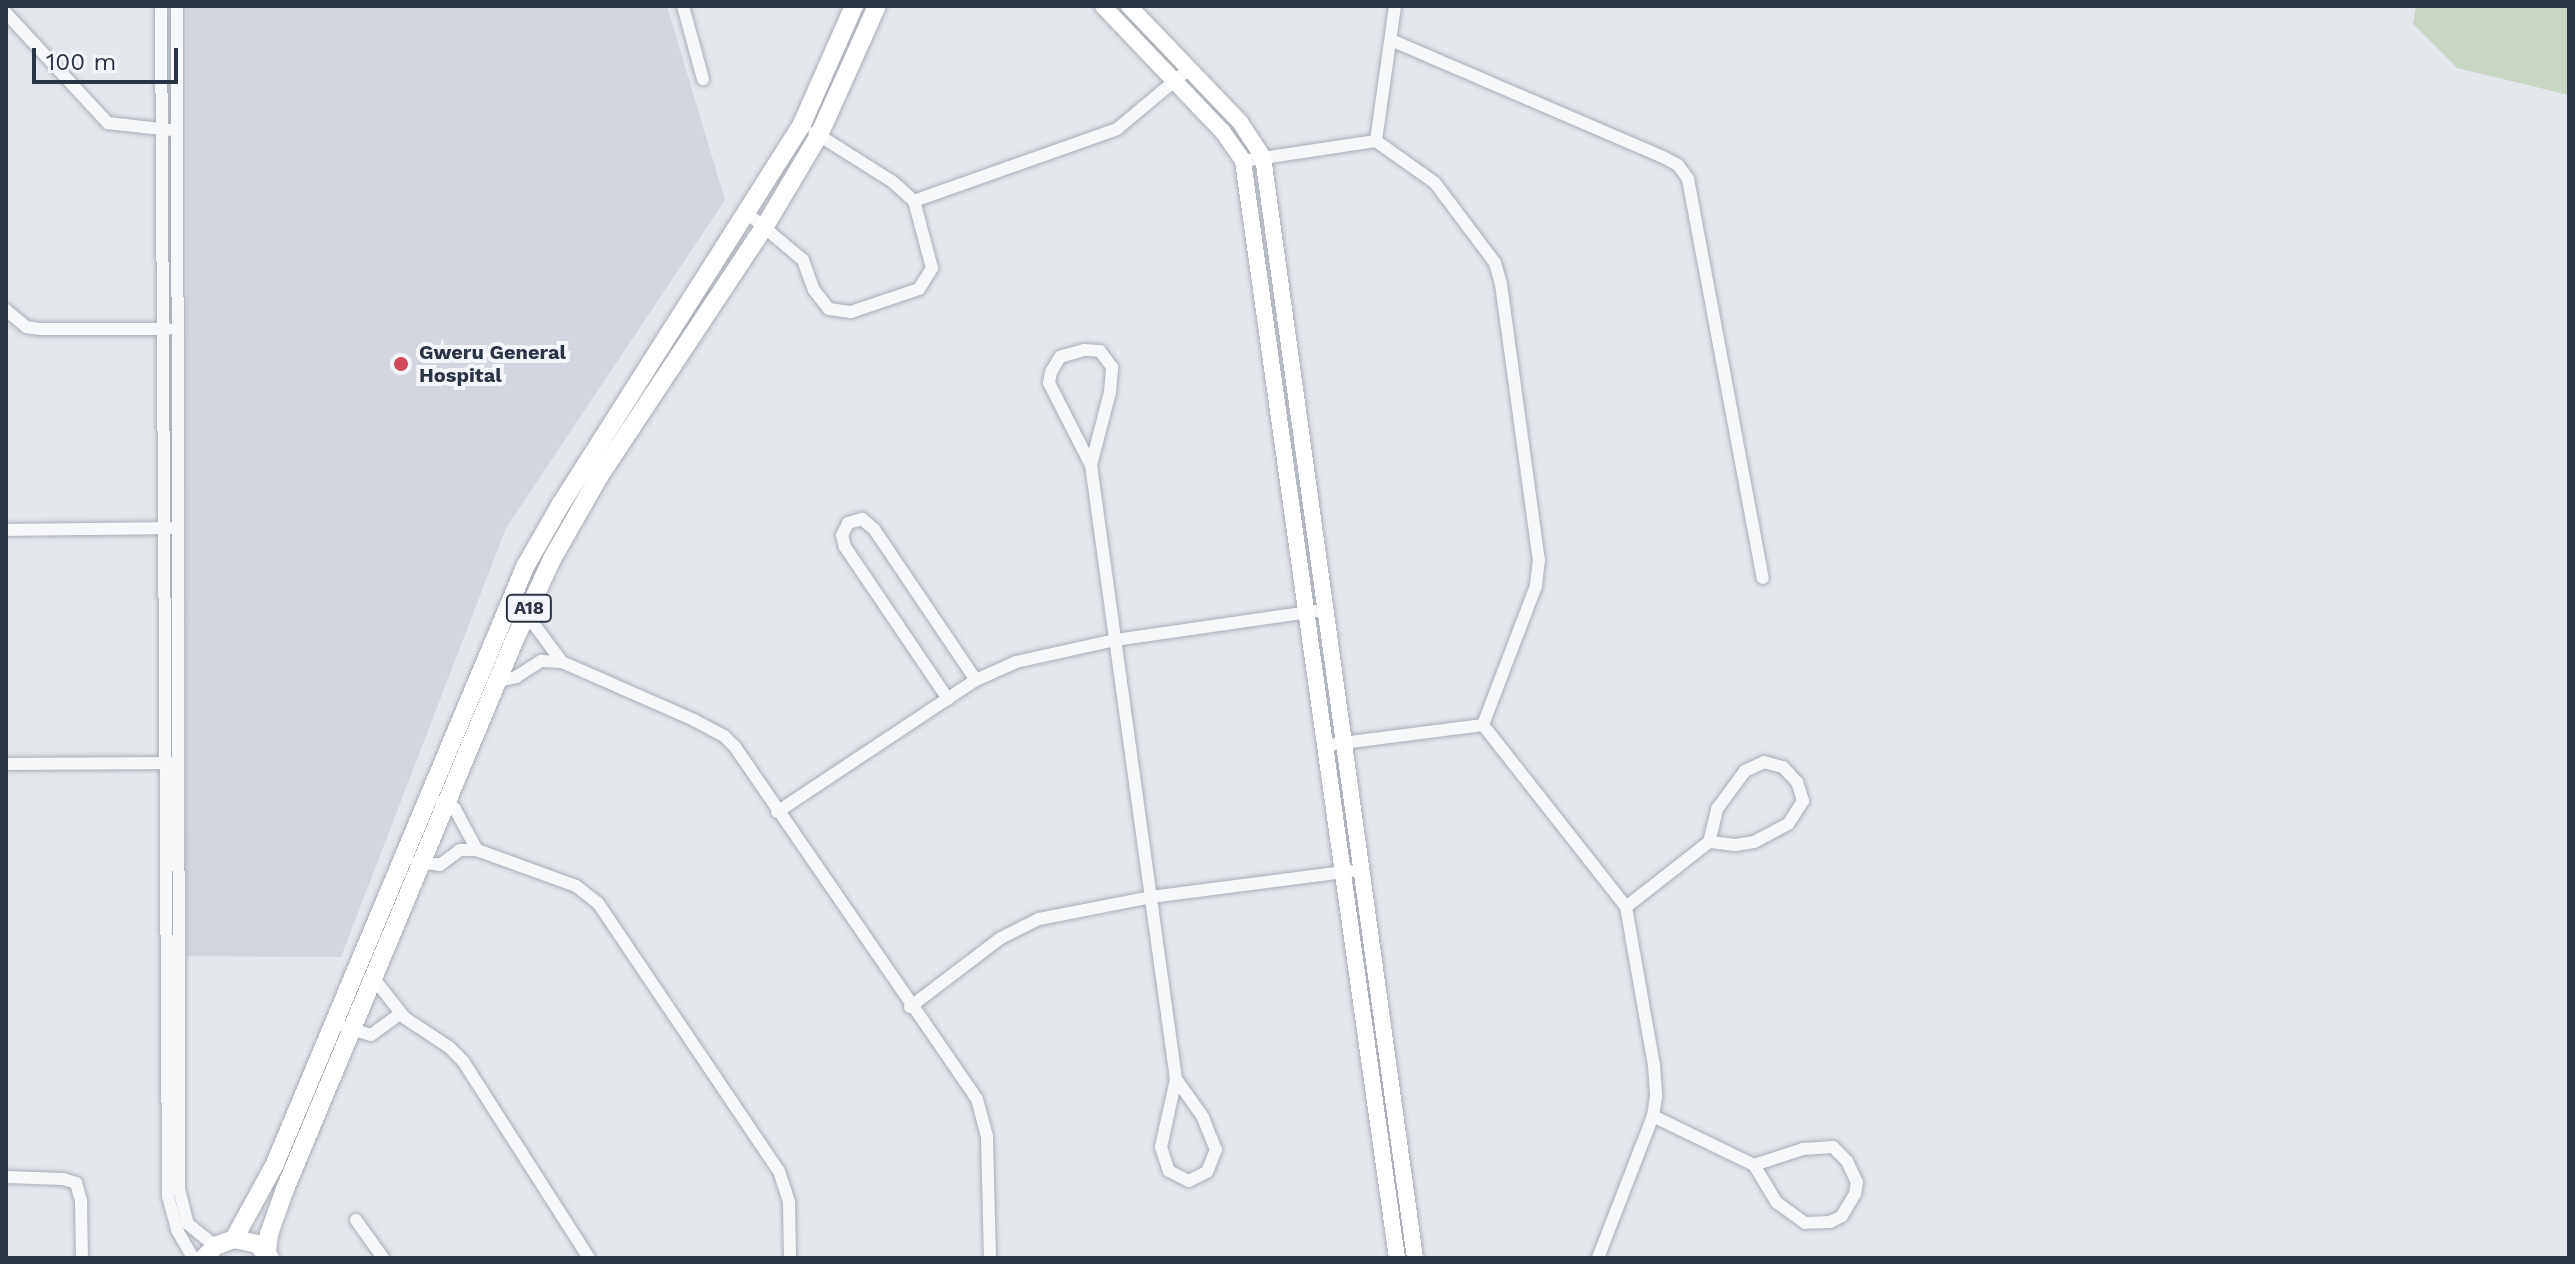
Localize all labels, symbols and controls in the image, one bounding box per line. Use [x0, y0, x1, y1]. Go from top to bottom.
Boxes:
scale bar [36, 32, 182, 82]
text: 100 m [46, 48, 116, 76]
place label: Gweru General Hospital [419, 340, 566, 387]
marker: Gweru General Hospital [390, 353, 412, 375]
road number: A18 [505, 594, 553, 622]

